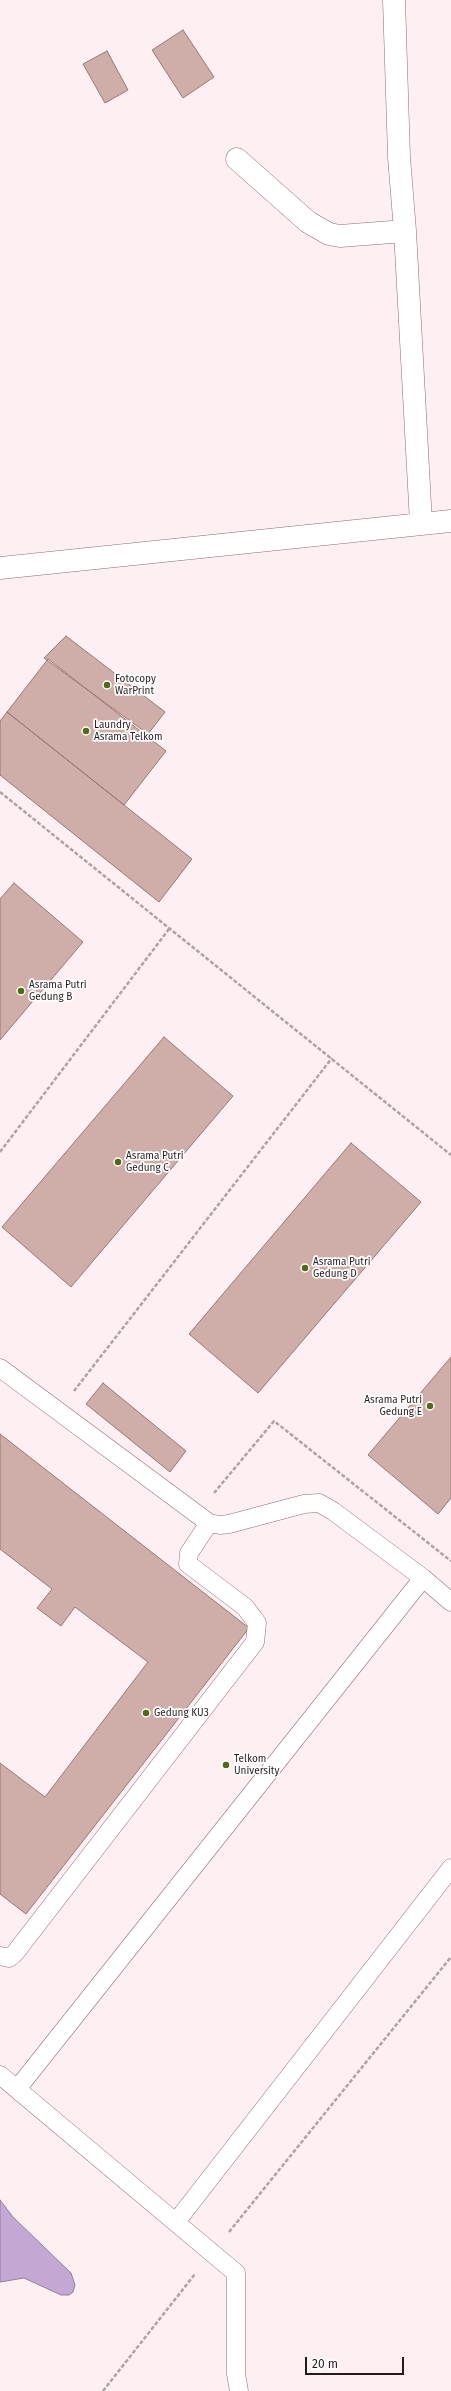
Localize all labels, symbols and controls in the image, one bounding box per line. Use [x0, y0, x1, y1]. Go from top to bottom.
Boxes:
place label: Fotocopy WarPrint [115, 673, 156, 696]
marker: Fotocopy WarPrint [102, 680, 112, 690]
place label: Laundry Asrama Telkom [94, 719, 162, 742]
marker: Laundry Asrama Telkom [81, 726, 91, 736]
place label: Asrama Putri Gedung B [29, 979, 87, 1002]
marker: Asrama Putri Gedung B [16, 986, 26, 996]
place label: Asrama Putri Gedung C [126, 1150, 184, 1174]
marker: Asrama Putri Gedung C [113, 1157, 123, 1167]
place label: Asrama Putri Gedung D [313, 1256, 371, 1280]
marker: Asrama Putri Gedung D [300, 1263, 310, 1273]
place label: Asrama Putri Gedung E [364, 1394, 422, 1418]
marker: Asrama Putri Gedung E [425, 1401, 435, 1411]
place label: Gedung KU3 [154, 1707, 209, 1719]
marker: Gedung KU3 [141, 1708, 151, 1718]
place label: Telkom University [234, 1753, 279, 1776]
marker: Telkom University [221, 1760, 231, 1770]
scale bar [307, 2349, 406, 2375]
text: 20 m [312, 2357, 338, 2371]

